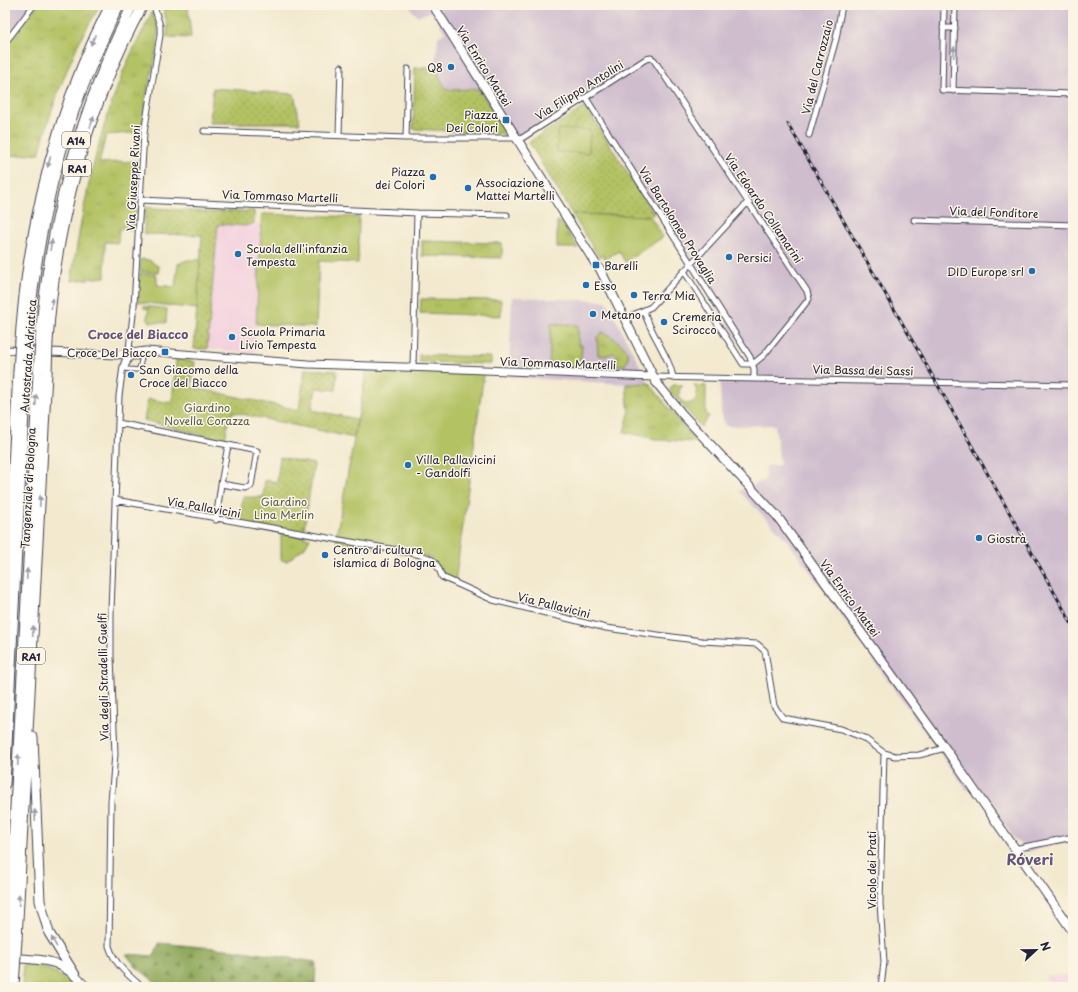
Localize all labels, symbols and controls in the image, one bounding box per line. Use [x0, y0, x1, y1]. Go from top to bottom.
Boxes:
street label: Via del Carrozzaio [797, 18, 837, 116]
street label: Via Enrico Mattei [452, 22, 516, 110]
one-way arrow [90, 35, 96, 46]
one-way arrow [951, 45, 957, 58]
street label: Via Filippo Antolini [532, 56, 626, 124]
place label: Q8 [427, 59, 443, 76]
marker: Q8 [446, 62, 456, 72]
place label: Piazza Dei Colori [446, 106, 498, 136]
marker: Piazza Dei Colori [501, 115, 511, 125]
one-way arrow [89, 116, 95, 128]
street label: Via Giuseppe Rivani [122, 124, 144, 232]
road number: A14 [62, 132, 90, 148]
street label: Via Edoardo Collamarini [721, 150, 807, 266]
one-way arrow [46, 157, 52, 169]
road number: RA1 [63, 160, 91, 176]
place label: Piazza dei Colori [375, 163, 425, 193]
street label: Via Bartolomeo Provaglia [635, 163, 721, 287]
marker: Piazza dei Colori [428, 172, 438, 182]
place label: Associazione Mattei Martelli [476, 174, 555, 204]
marker: Associazione Mattei Martelli [463, 183, 473, 193]
street label: Via Tommaso Martelli [222, 185, 338, 207]
street label: Via del Fonditore [949, 202, 1039, 222]
one-way arrow [49, 238, 55, 251]
place label: Scuola dell'infanzia Tempesta [246, 240, 348, 270]
marker: Scuola dell'infanzia Tempesta [233, 249, 243, 259]
place label: Persici [737, 249, 772, 266]
marker: Persici [724, 252, 734, 262]
place label: Barelli [604, 257, 638, 274]
marker: Barelli [591, 260, 601, 270]
place label: DID Europe srl [947, 263, 1024, 280]
marker: DID Europe srl [1027, 266, 1037, 276]
place label: Esso [594, 277, 617, 294]
marker: Esso [581, 280, 591, 290]
place label: Terra Mia [642, 287, 696, 304]
marker: Terra Mia [629, 290, 639, 300]
one-way arrow [48, 297, 55, 309]
street label: Autostrada Adriatica [16, 299, 40, 413]
place label: Metano [601, 306, 641, 323]
place label: Cremeria Scirocco [672, 308, 722, 338]
marker: Metano [588, 309, 598, 319]
marker: Cremeria Scirocco [659, 317, 669, 327]
place label: Scuola Primaria Livio Tempesta [240, 323, 325, 353]
district label: Croce del Biacco [88, 325, 188, 343]
marker: Scuola Primaria Livio Tempesta [227, 332, 237, 342]
place label: Croce Del Biacco [67, 344, 157, 361]
marker: Croce Del Biacco [160, 347, 170, 357]
street label: Via Tommaso Martelli [500, 352, 616, 374]
place label: San Giacomo della Croce del Biacco [139, 361, 238, 391]
street label: Via Bassa dei Sassi [812, 361, 914, 379]
marker: San Giacomo della Croce del Biacco [126, 370, 136, 380]
one-way arrow [33, 393, 39, 406]
park label: Giardino Novella Corazza [164, 399, 250, 429]
street label: Tangenziale di Bologna [16, 427, 40, 549]
place label: Villa Pallavicini - Gandolfi [416, 451, 496, 481]
marker: Villa Pallavicini - Gandolfi [403, 460, 413, 470]
street label: Via Pallavicini [166, 492, 242, 522]
park label: Giardino Lina Merlin [254, 493, 314, 523]
one-way arrow [36, 495, 43, 507]
place label: Giostrà [987, 530, 1027, 547]
marker: Giostrà [974, 533, 984, 543]
place label: Centro di cultura islamica di Bologna [333, 541, 436, 571]
marker: Centro di cultura islamica di Bologna [320, 550, 330, 560]
street label: Via Enrico Mattei [816, 556, 884, 640]
one-way arrow [24, 568, 31, 580]
street label: Via Pallavicini [516, 588, 592, 622]
street label: Via degli Stradelli Guelfi [93, 613, 113, 741]
one-way arrow [29, 625, 36, 637]
road number: RA1 [17, 648, 45, 664]
one-way arrow [14, 754, 21, 766]
one-way arrow [32, 809, 39, 821]
street label: Vicolo dei Prati [863, 831, 880, 909]
district label: Róveri [1007, 847, 1053, 870]
one-way arrow [15, 894, 22, 906]
north arrow [1016, 930, 1056, 970]
one-way arrow [51, 936, 58, 948]
text: N [1036, 939, 1055, 954]

